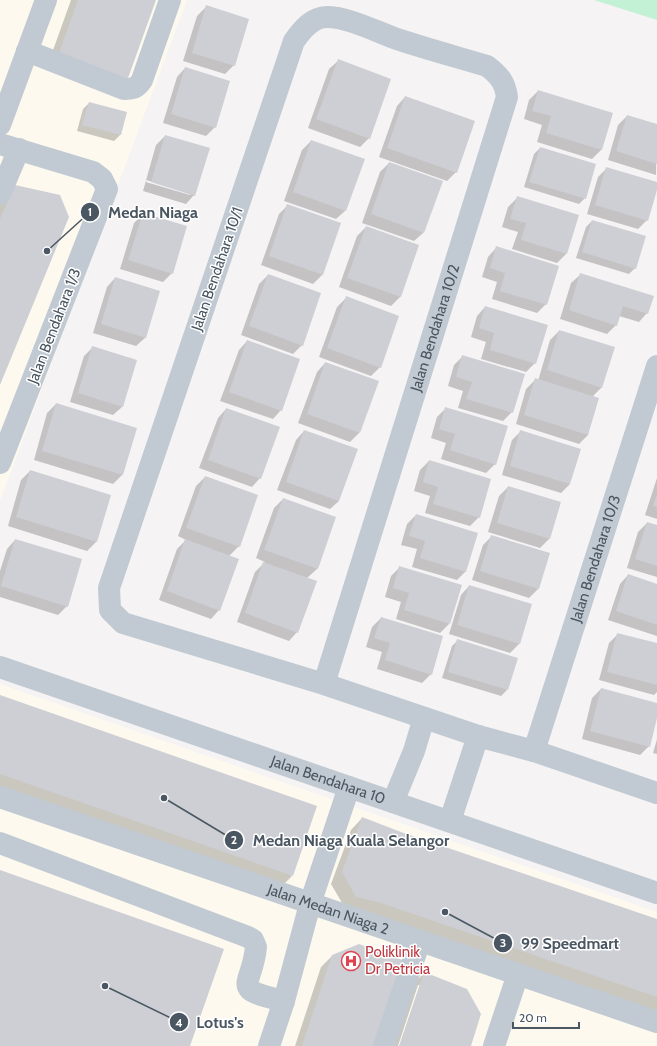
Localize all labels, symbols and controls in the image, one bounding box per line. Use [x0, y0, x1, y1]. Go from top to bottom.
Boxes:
callout: Medan Niaga [80, 198, 205, 226]
text: Medan Niaga [108, 203, 198, 222]
text: 1 [88, 204, 92, 219]
street label: Jalan Bendahara 10/1 [187, 205, 247, 334]
street label: Jalan Bendahara 10/2 [406, 262, 463, 395]
street label: Jalan Bendahara 1/3 [23, 266, 84, 387]
street label: Jalan Bendahara 10/3 [566, 493, 624, 625]
street label: Jalan Bendahara 10 [268, 752, 388, 808]
callout: Medan Niaga Kuala Selangor [224, 826, 457, 854]
text: Medan Niaga Kuala Selangor [253, 831, 450, 850]
text: 2 [231, 832, 237, 847]
street label: Jalan Medan Niaga 2 [264, 880, 391, 939]
callout: 99 Speedmart [493, 929, 627, 957]
text: 99 Speedmart [521, 934, 620, 953]
text: 3 [500, 935, 506, 950]
place label: Poliklinik Dr Petricia [365, 943, 431, 978]
hospital icon: Poliklinik Dr Petricia [340, 950, 362, 972]
scale bar [513, 1004, 579, 1030]
callout: Lotus's [169, 1008, 252, 1036]
text: 20 m [519, 1010, 547, 1025]
text: Lotus's [196, 1013, 244, 1032]
text: 4 [175, 1015, 183, 1030]

